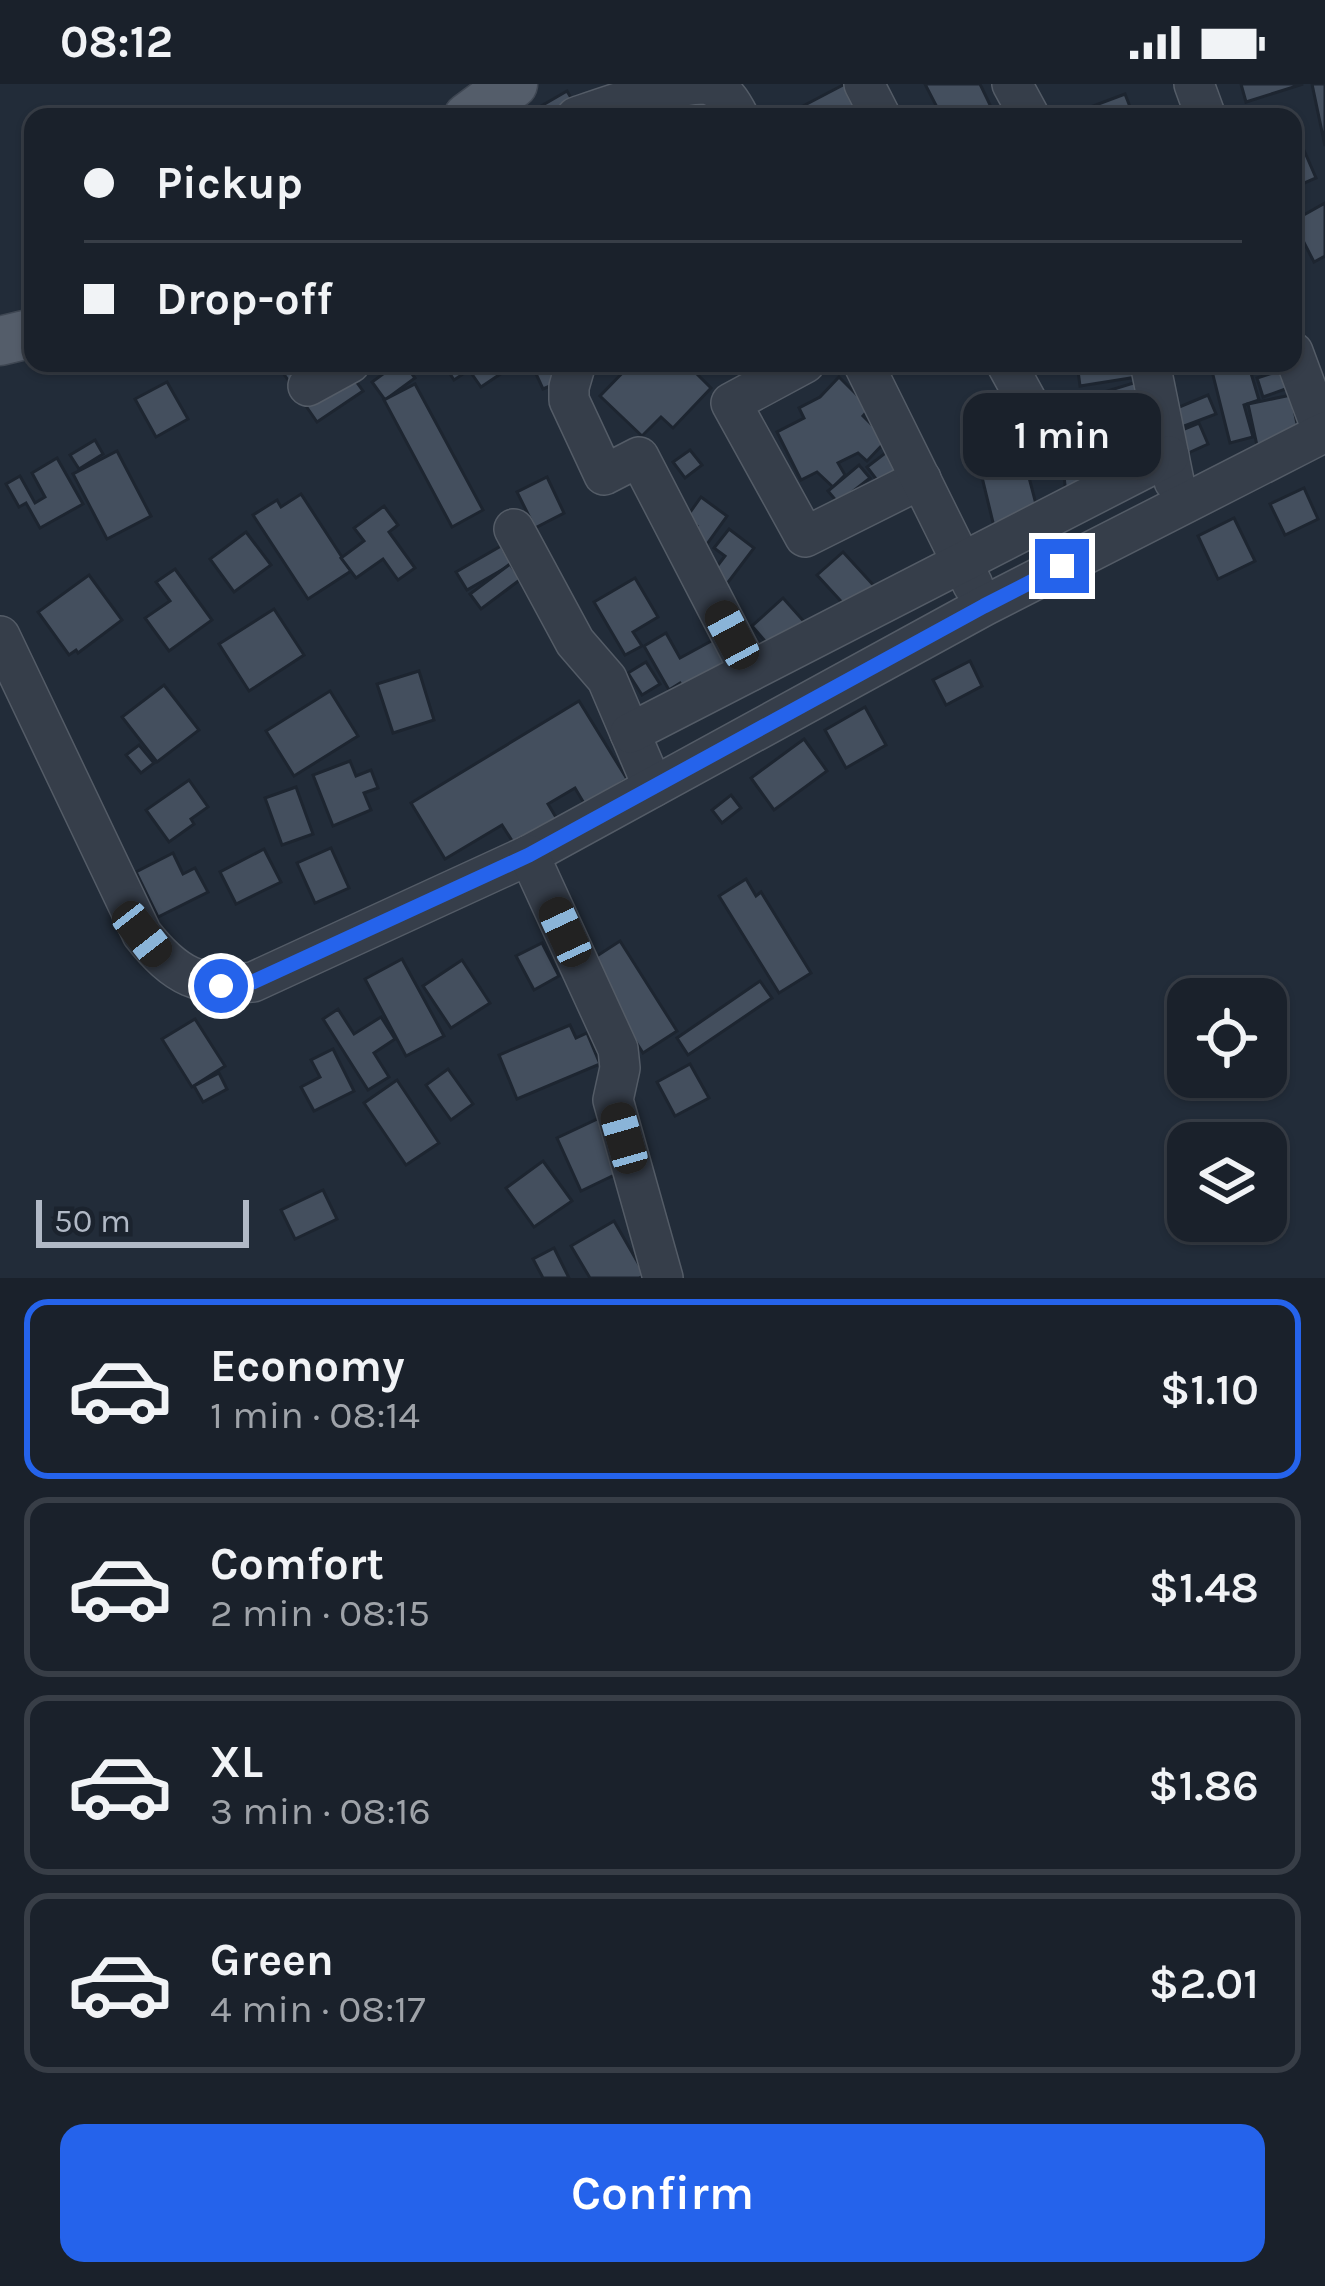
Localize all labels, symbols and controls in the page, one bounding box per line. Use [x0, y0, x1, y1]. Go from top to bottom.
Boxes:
text: 08:12 [60, 16, 173, 68]
text: Pickup [156, 157, 303, 209]
text: Drop-off [156, 273, 333, 325]
callout: 1 min [963, 392, 1161, 476]
text: 1 min [1014, 412, 1110, 458]
route end [1035, 539, 1089, 593]
car [699, 595, 765, 675]
car [533, 892, 597, 972]
car [106, 895, 178, 973]
route start [194, 959, 248, 1013]
map controls [1167, 978, 1287, 1242]
button: locate [1167, 978, 1287, 1098]
car [597, 1098, 651, 1178]
button: layers [1167, 1122, 1287, 1242]
scale bar [36, 1194, 249, 1247]
text: 50 m [54, 1202, 131, 1240]
icon: car [66, 1335, 174, 1443]
text: Economy [210, 1340, 405, 1392]
text: $1.10 [1160, 1363, 1259, 1415]
text: 1 min · 08:14 [210, 1392, 420, 1438]
icon: car [66, 1533, 174, 1641]
text: Comfort [210, 1538, 384, 1590]
text: $1.48 [1149, 1561, 1259, 1613]
text: 2 min · 08:15 [210, 1590, 430, 1636]
icon: car [66, 1731, 174, 1839]
text: XL [210, 1736, 263, 1788]
text: $1.86 [1148, 1759, 1259, 1811]
text: 3 min · 08:16 [210, 1788, 431, 1834]
icon: car [66, 1929, 174, 2037]
text: Green [210, 1934, 334, 1986]
text: $2.01 [1149, 1957, 1259, 2009]
text: 4 min · 08:17 [210, 1986, 425, 2032]
button: Confirm [60, 2124, 1265, 2262]

